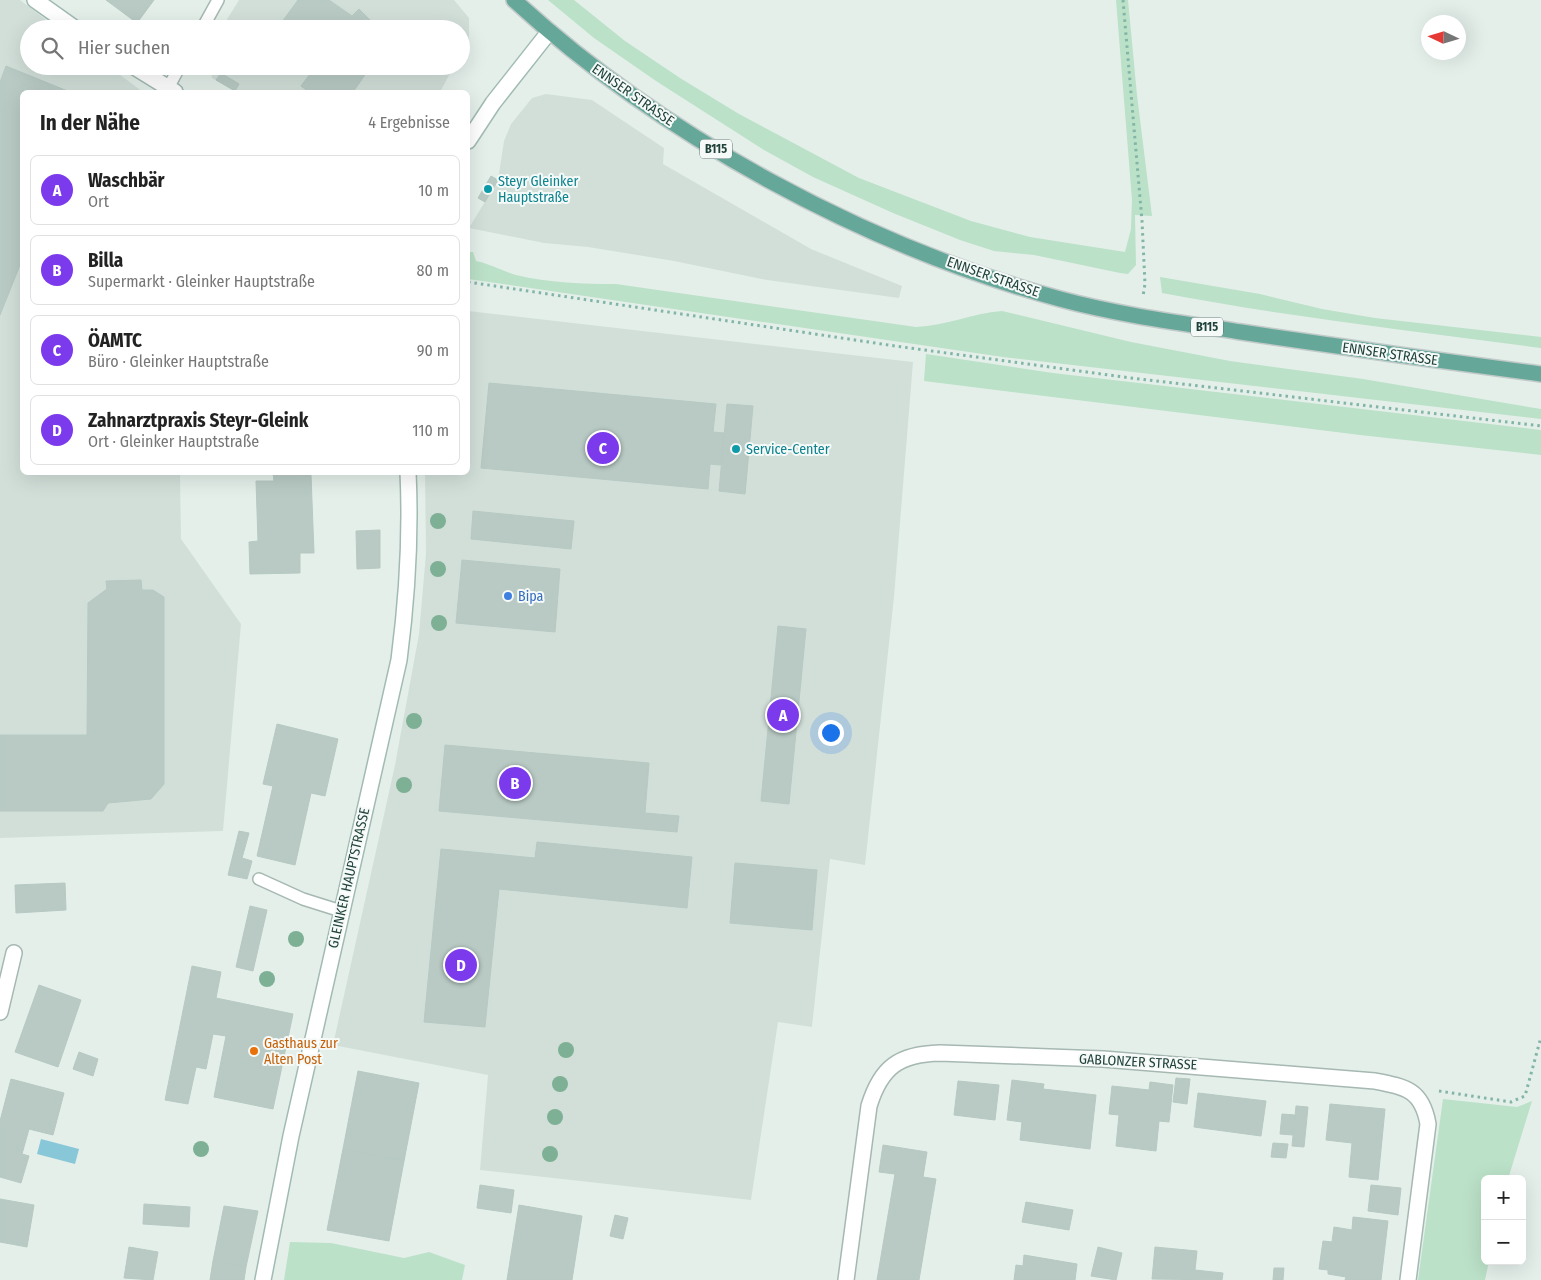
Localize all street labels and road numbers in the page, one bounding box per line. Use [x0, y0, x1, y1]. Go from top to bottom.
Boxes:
street label: ENNSER STRASSE [589, 60, 678, 130]
road number: B115 [700, 140, 732, 158]
street label: ENNSER STRASSE [945, 253, 1042, 301]
road number: B115 [1191, 318, 1223, 337]
street label: ENNSER STRASSE [1341, 339, 1439, 369]
street label: GLEINKER HAUPTSTRASSE [325, 806, 374, 950]
street label: GABLONZER STRASSE [1078, 1050, 1198, 1074]

